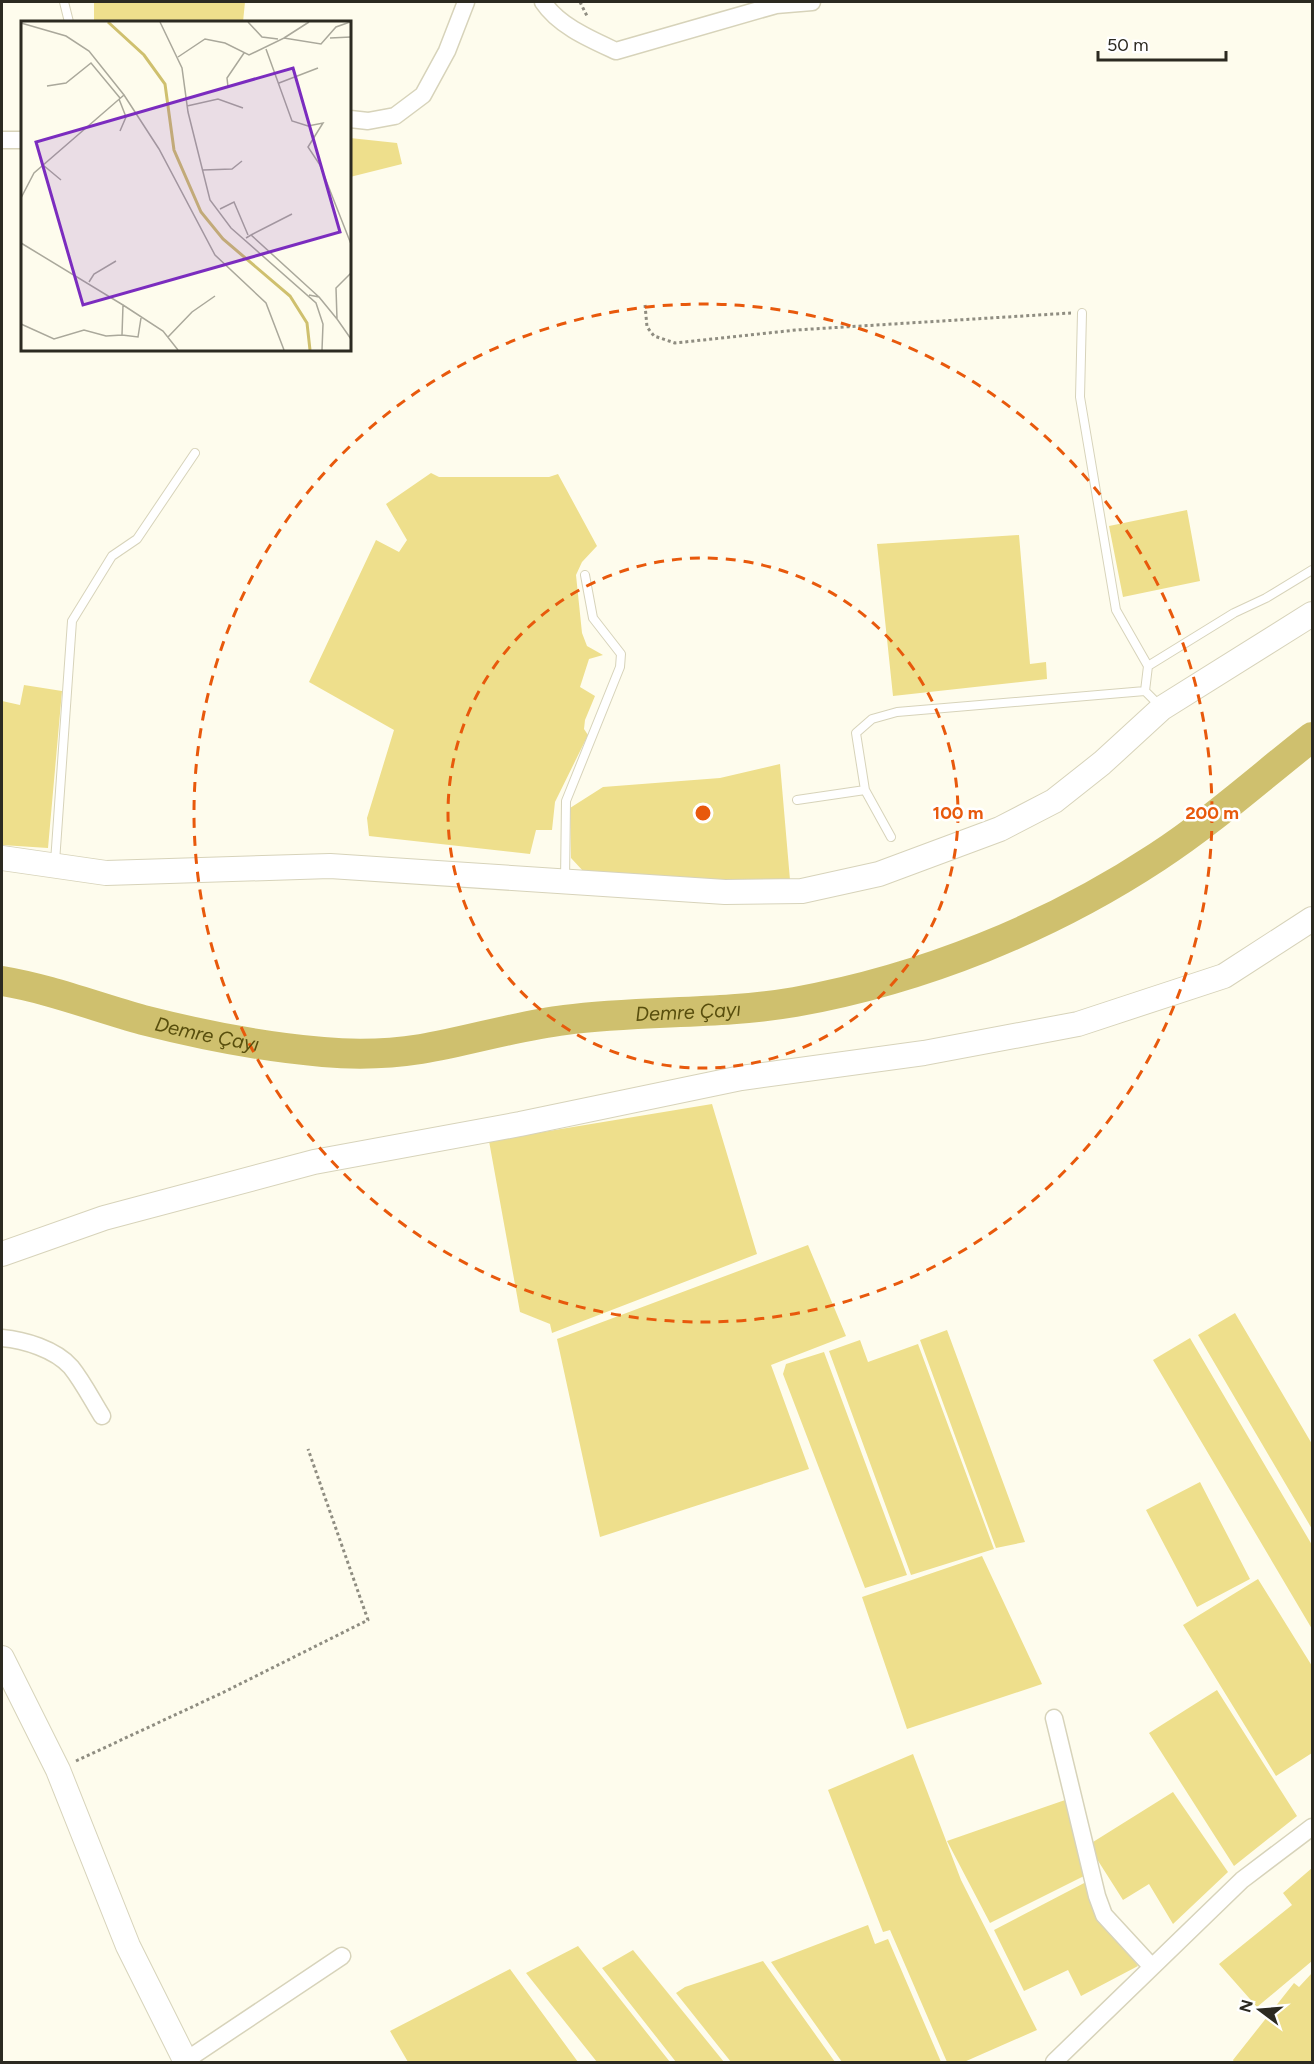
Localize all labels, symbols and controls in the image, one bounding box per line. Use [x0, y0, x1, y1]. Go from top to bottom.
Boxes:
inset map [21, 21, 351, 351]
scale bar [1098, 24, 1226, 62]
text: 50 m [1107, 34, 1149, 56]
text: 100 m [933, 802, 983, 824]
text: 200 m [1185, 802, 1239, 824]
centre of rings [693, 803, 713, 823]
water label: Demre Çayı [635, 997, 742, 1026]
water label: Demre Çayı [152, 1011, 261, 1056]
north arrow [1230, 1980, 1290, 2040]
text: N [1235, 1997, 1257, 2015]

